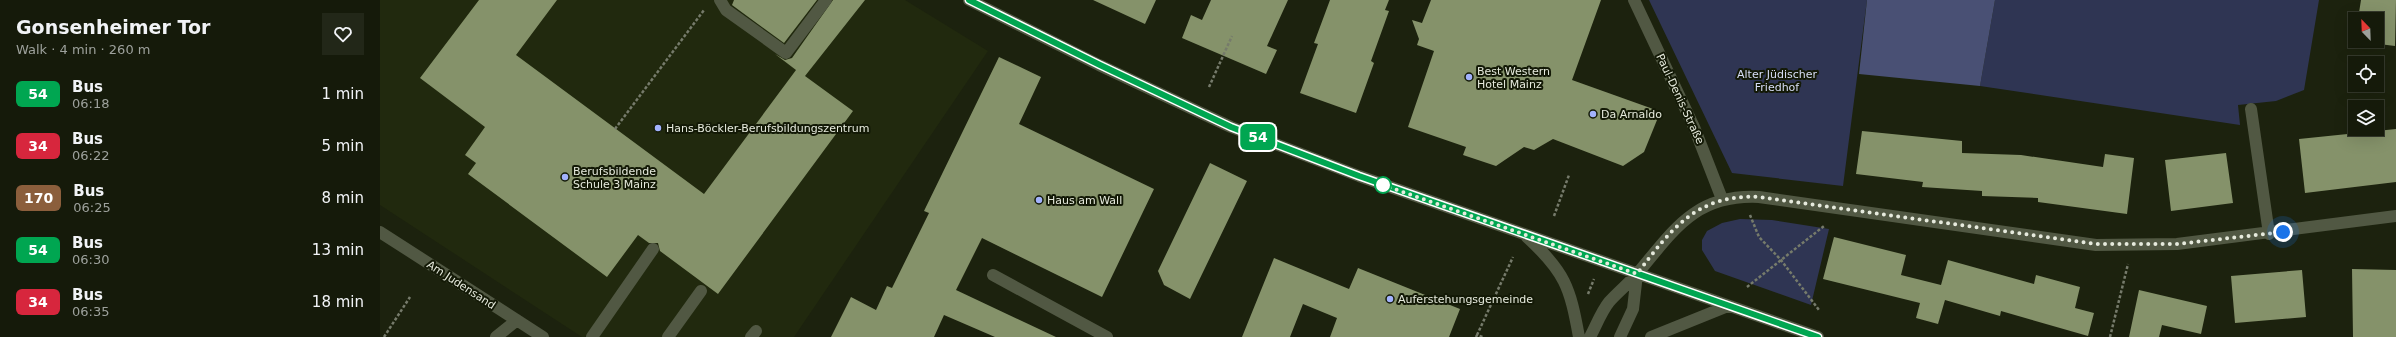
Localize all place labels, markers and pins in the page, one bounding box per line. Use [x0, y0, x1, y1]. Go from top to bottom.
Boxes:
place label: Best Western Hotel Mainz [1477, 65, 1550, 91]
marker: Best Western Hotel Mainz [1464, 72, 1474, 82]
place label: Da Arnaldo [1601, 108, 1662, 121]
marker: Da Arnaldo [1588, 109, 1598, 119]
place label: Hans-Böckler-Berufsbildungszentrum [666, 122, 869, 135]
marker: Hans-Böckler-Berufsbildungszentrum [653, 123, 663, 133]
place label: Berufsbildende Schule 3 Mainz [573, 165, 656, 191]
marker: Berufsbildende Schule 3 Mainz [560, 172, 570, 182]
unlabelled marker [1374, 176, 1392, 194]
place label: Haus am Wall [1047, 194, 1122, 207]
marker: Haus am Wall [1034, 195, 1044, 205]
place label: Auferstehungsgemeinde [1398, 293, 1533, 306]
marker: Auferstehungsgemeinde [1385, 294, 1395, 304]

